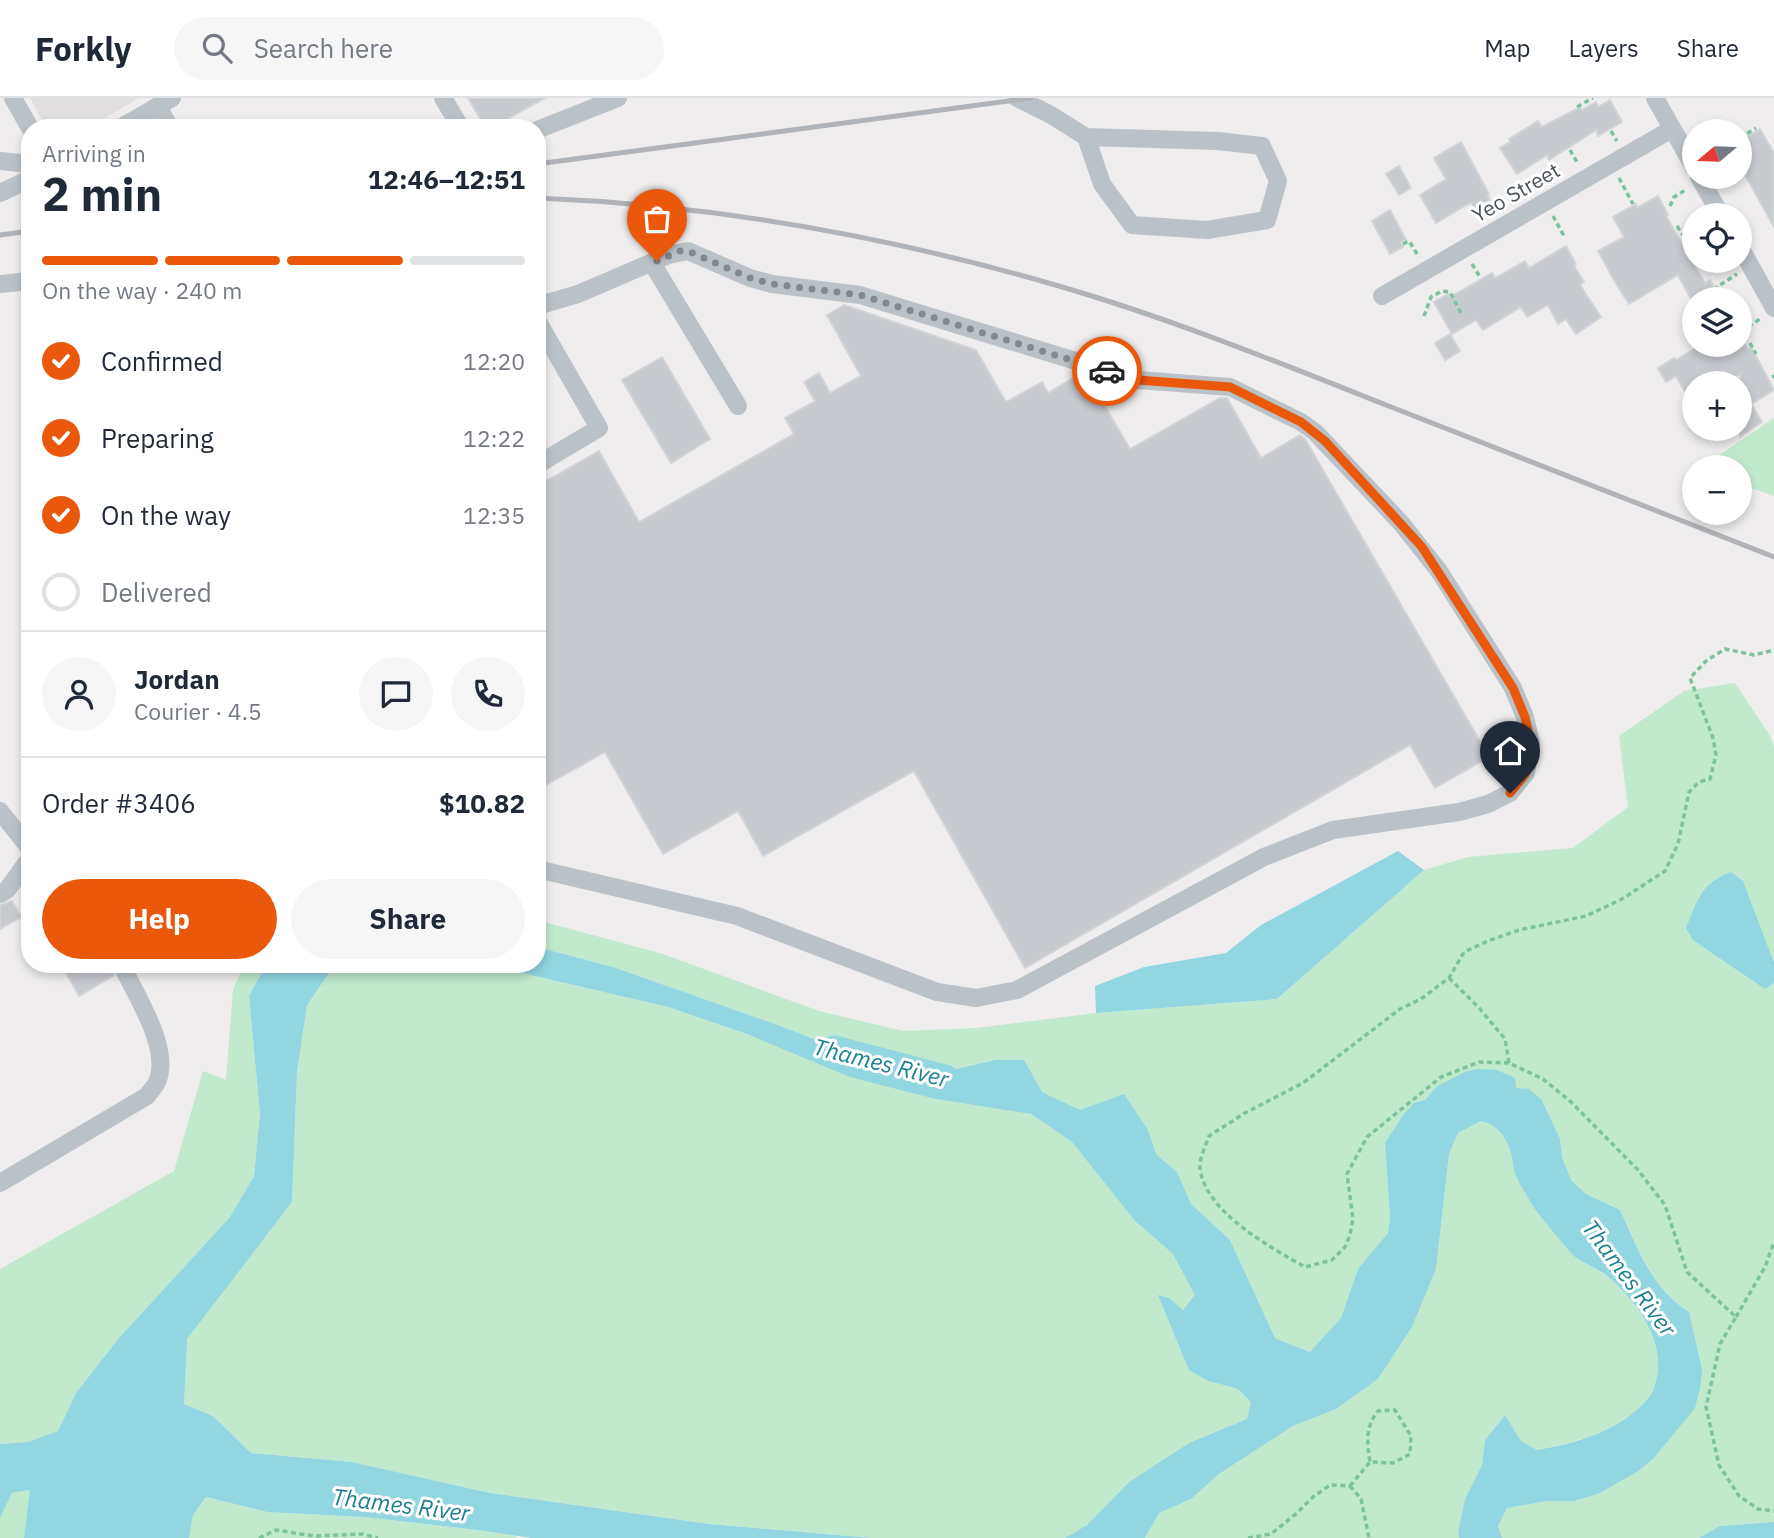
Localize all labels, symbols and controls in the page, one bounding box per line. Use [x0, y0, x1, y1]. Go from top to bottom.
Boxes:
search box [174, 17, 664, 80]
text: Forkly [35, 27, 132, 70]
icon: search [198, 29, 236, 67]
text: Search here [254, 31, 393, 65]
text: Map [1484, 32, 1531, 64]
text: Layers [1569, 32, 1639, 64]
text: Share [1677, 32, 1739, 64]
north arrow [1682, 119, 1752, 189]
map controls [1682, 119, 1752, 525]
text: Arriving in [42, 138, 146, 168]
street label: Yeo Street [1466, 156, 1565, 229]
text: 12:46–12:51 [368, 162, 525, 196]
text: 2 min [42, 164, 162, 224]
pin [627, 189, 687, 261]
icon: bag [638, 200, 676, 238]
button: locate [1682, 203, 1752, 273]
text: On the way · 240 m [42, 275, 242, 305]
button: layers [1682, 287, 1752, 357]
courier [1072, 336, 1142, 406]
icon: check [42, 342, 80, 380]
text: Confirmed [101, 344, 223, 378]
text: 12:20 [463, 346, 525, 376]
icon: car [1088, 352, 1126, 390]
button: + [1682, 371, 1752, 441]
icon: check [42, 419, 80, 457]
text: Preparing [101, 421, 214, 455]
text: 12:22 [463, 423, 525, 453]
button: − [1682, 455, 1752, 525]
icon: check [42, 496, 80, 534]
text: On the way [101, 498, 231, 532]
text: 12:35 [463, 500, 525, 530]
text: Delivered [101, 575, 212, 609]
button: person [42, 657, 116, 731]
button: chat [359, 657, 433, 731]
button: phone [451, 657, 525, 731]
text: Jordan [134, 662, 220, 696]
text: Courier · 4.5 [134, 696, 262, 726]
pin [1480, 721, 1540, 793]
icon: home [1491, 732, 1529, 770]
text: Order #3406 [42, 786, 196, 820]
text: $10.82 [439, 786, 525, 820]
button: Help [42, 879, 277, 959]
button: Share [291, 879, 525, 959]
water label: Thames River [811, 1031, 953, 1093]
water label: Thames River [1576, 1213, 1684, 1342]
water label: Thames River [331, 1481, 472, 1527]

